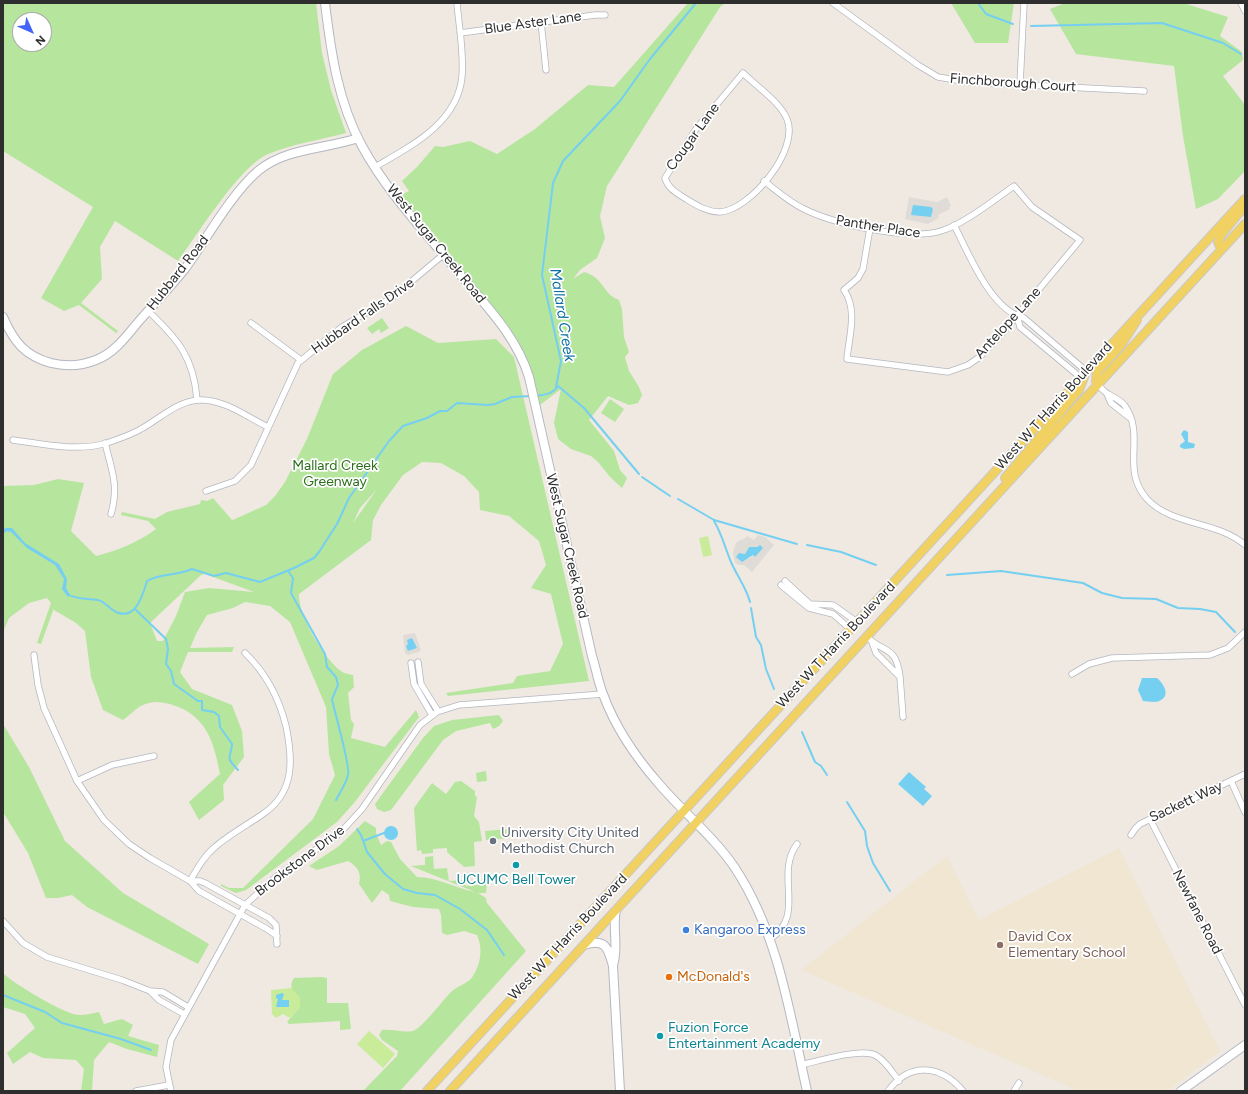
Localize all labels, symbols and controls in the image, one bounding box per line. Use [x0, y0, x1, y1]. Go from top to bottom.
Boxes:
street label: Blue Aster Lane [484, 8, 582, 38]
north arrow [12, 12, 52, 52]
text: N [33, 33, 48, 48]
street label: Finchborough Court [949, 70, 1077, 96]
street label: Cougar Lane [663, 100, 723, 174]
street label: West Sugar Creek Road [383, 181, 489, 307]
street label: Panther Place [835, 212, 921, 242]
street label: Hubbard Road [144, 232, 212, 314]
water label: Mallard Creek [546, 267, 578, 363]
street label: Hubbard Falls Drive [308, 274, 418, 358]
street label: Antelope Lane [971, 284, 1045, 362]
street label: West W T Harris Boulevard [992, 339, 1116, 473]
park label: Mallard Creek Greenway [292, 458, 378, 490]
street label: West Sugar Creek Road [542, 472, 592, 620]
street label: West W T Harris Boulevard [773, 578, 899, 712]
street label: Sackett Way [1147, 778, 1225, 826]
street label: Brookstone Drive [252, 822, 348, 900]
place label: University City United Methodist Church [501, 825, 639, 858]
marker: University City United Methodist Church [488, 836, 498, 846]
marker: UCUMC Bell Tower [511, 860, 521, 870]
street label: Newfane Road [1168, 867, 1226, 957]
street label: West W T Harris Boulevard [505, 870, 631, 1004]
place label: UCUMC Bell Tower [456, 872, 576, 888]
place label: Kangaroo Express [694, 922, 806, 938]
marker: Kangaroo Express [681, 925, 691, 935]
place label: David Cox Elementary School [1008, 929, 1126, 962]
marker: David Cox Elementary School [995, 940, 1005, 950]
place label: McDonald's [677, 969, 750, 985]
marker: McDonald's [664, 972, 674, 982]
place label: Fuzion Force Entertainment Academy [668, 1020, 820, 1052]
marker: Fuzion Force Entertainment Academy [655, 1031, 665, 1041]

